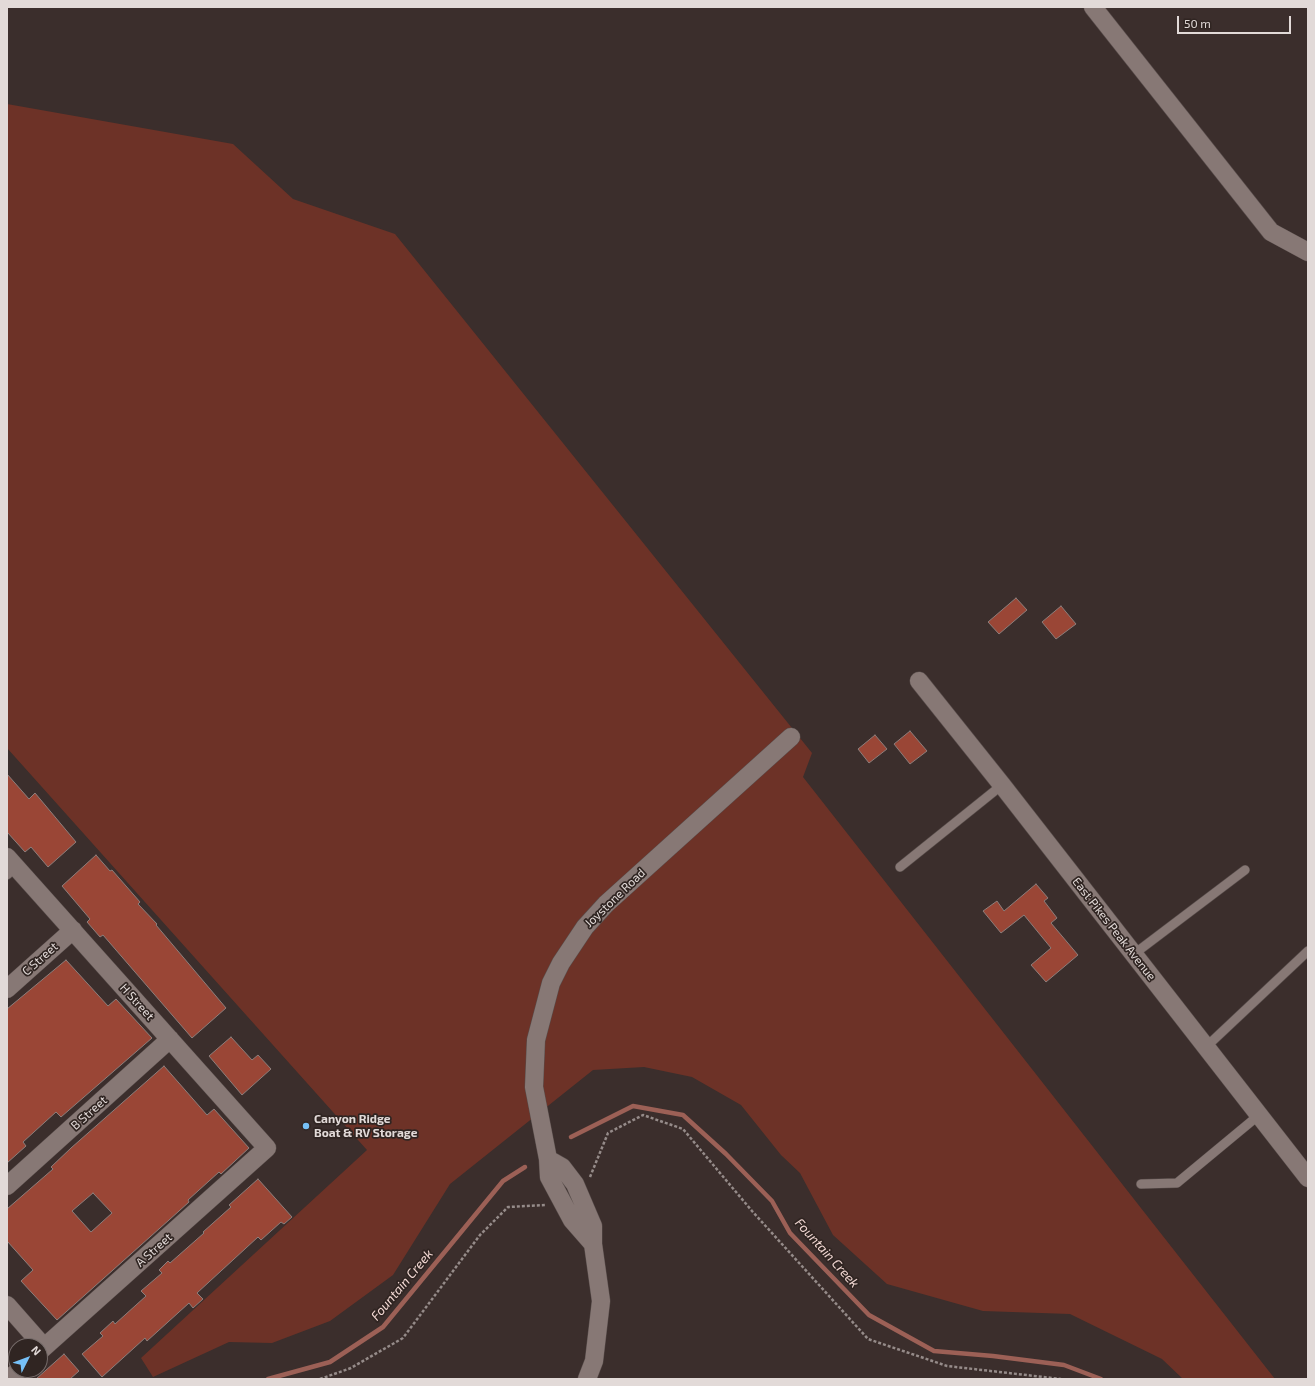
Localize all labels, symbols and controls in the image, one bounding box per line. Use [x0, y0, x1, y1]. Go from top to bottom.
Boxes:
scale bar [1179, 8, 1293, 34]
text: 50 m [1184, 16, 1211, 30]
street label: Joystone Road [582, 866, 648, 930]
street label: East Pikes Peak Avenue [1069, 875, 1159, 983]
street label: C Street [19, 939, 61, 979]
street label: H Street [117, 981, 157, 1023]
street label: B Street [68, 1093, 110, 1133]
place label: Canyon Ridge Boat & RV Storage [314, 1112, 417, 1140]
marker: Canyon Ridge Boat & RV Storage [301, 1121, 311, 1131]
water label: Fountain Creek [792, 1215, 862, 1291]
street label: A Street [133, 1230, 175, 1270]
water label: Fountain Creek [368, 1246, 436, 1324]
north arrow [8, 1338, 48, 1378]
text: N [29, 1343, 44, 1358]

